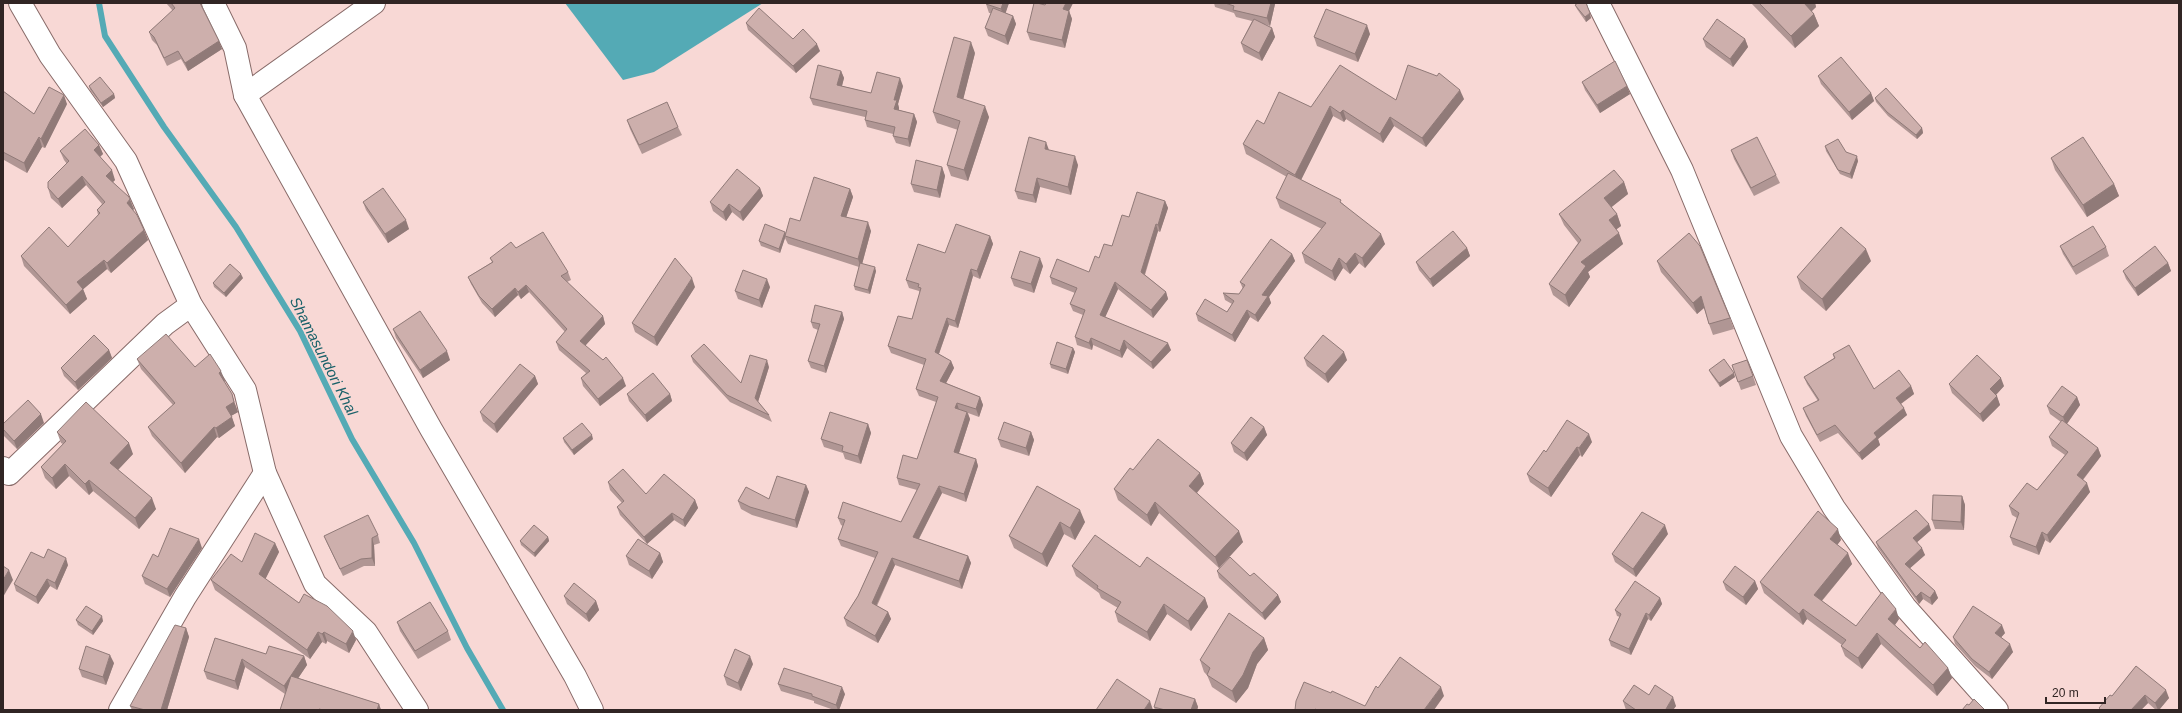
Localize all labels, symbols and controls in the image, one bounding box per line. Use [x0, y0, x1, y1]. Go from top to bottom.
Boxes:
water label: Shamasundori Khal [287, 294, 362, 419]
scale bar [2046, 679, 2105, 705]
text: 20 m [2052, 686, 2079, 700]

